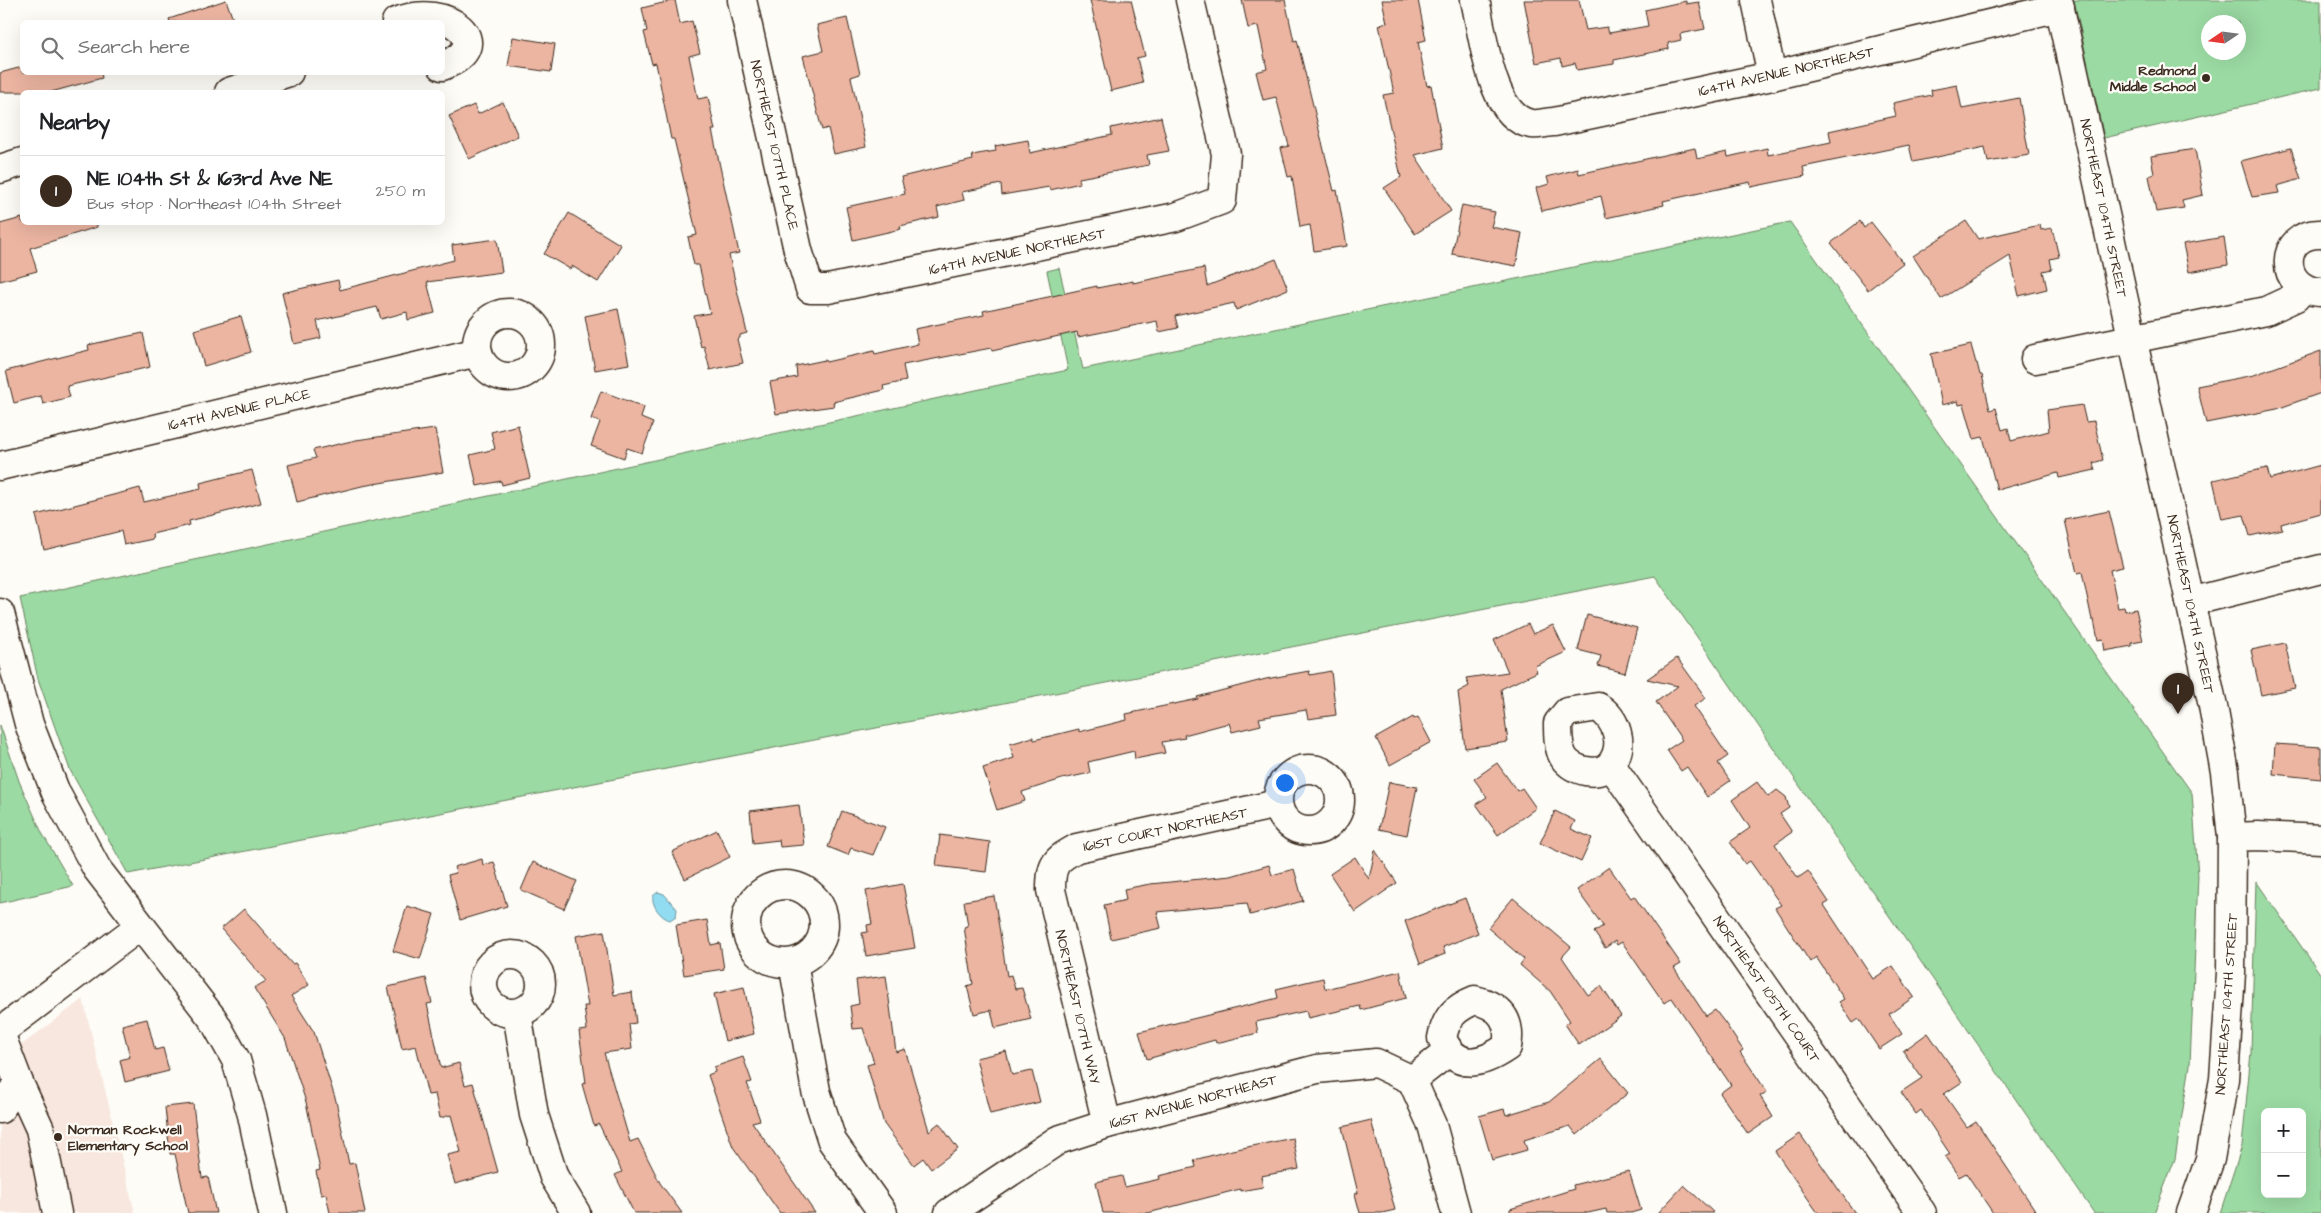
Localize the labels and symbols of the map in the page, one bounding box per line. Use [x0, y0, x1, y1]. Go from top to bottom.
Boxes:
north arrow [2201, 15, 2246, 60]
street label: 164TH AVENUE NORTHEAST [1696, 42, 1876, 102]
street label: NORTHEAST 107TH PLACE [745, 58, 803, 233]
place label: Redmond Middle School [2110, 61, 2197, 97]
marker: Redmond Middle School [2200, 72, 2212, 84]
street label: NORTHEAST 104TH STREET [2074, 117, 2132, 299]
street label: 164TH AVENUE NORTHEAST [927, 223, 1107, 280]
street label: 164TH AVENUE PLACE [166, 384, 313, 436]
street label: NORTHEAST 104TH STREET [2164, 513, 2218, 695]
pin: 1 [2162, 673, 2194, 714]
your location [1272, 770, 1298, 796]
street label: 161ST COURT NORTHEAST [1081, 803, 1249, 857]
street label: NORTHEAST 105TH COURT [1708, 912, 1825, 1067]
street label: NORTHEAST 104TH STREET [2211, 912, 2243, 1095]
street label: NORTHEAST 107TH WAY [1050, 928, 1105, 1087]
street label: 161ST AVENUE NORTHEAST [1107, 1070, 1279, 1134]
place label: Norman Rockwell Elementary School [68, 1120, 189, 1156]
marker: Norman Rockwell Elementary School [52, 1131, 64, 1143]

